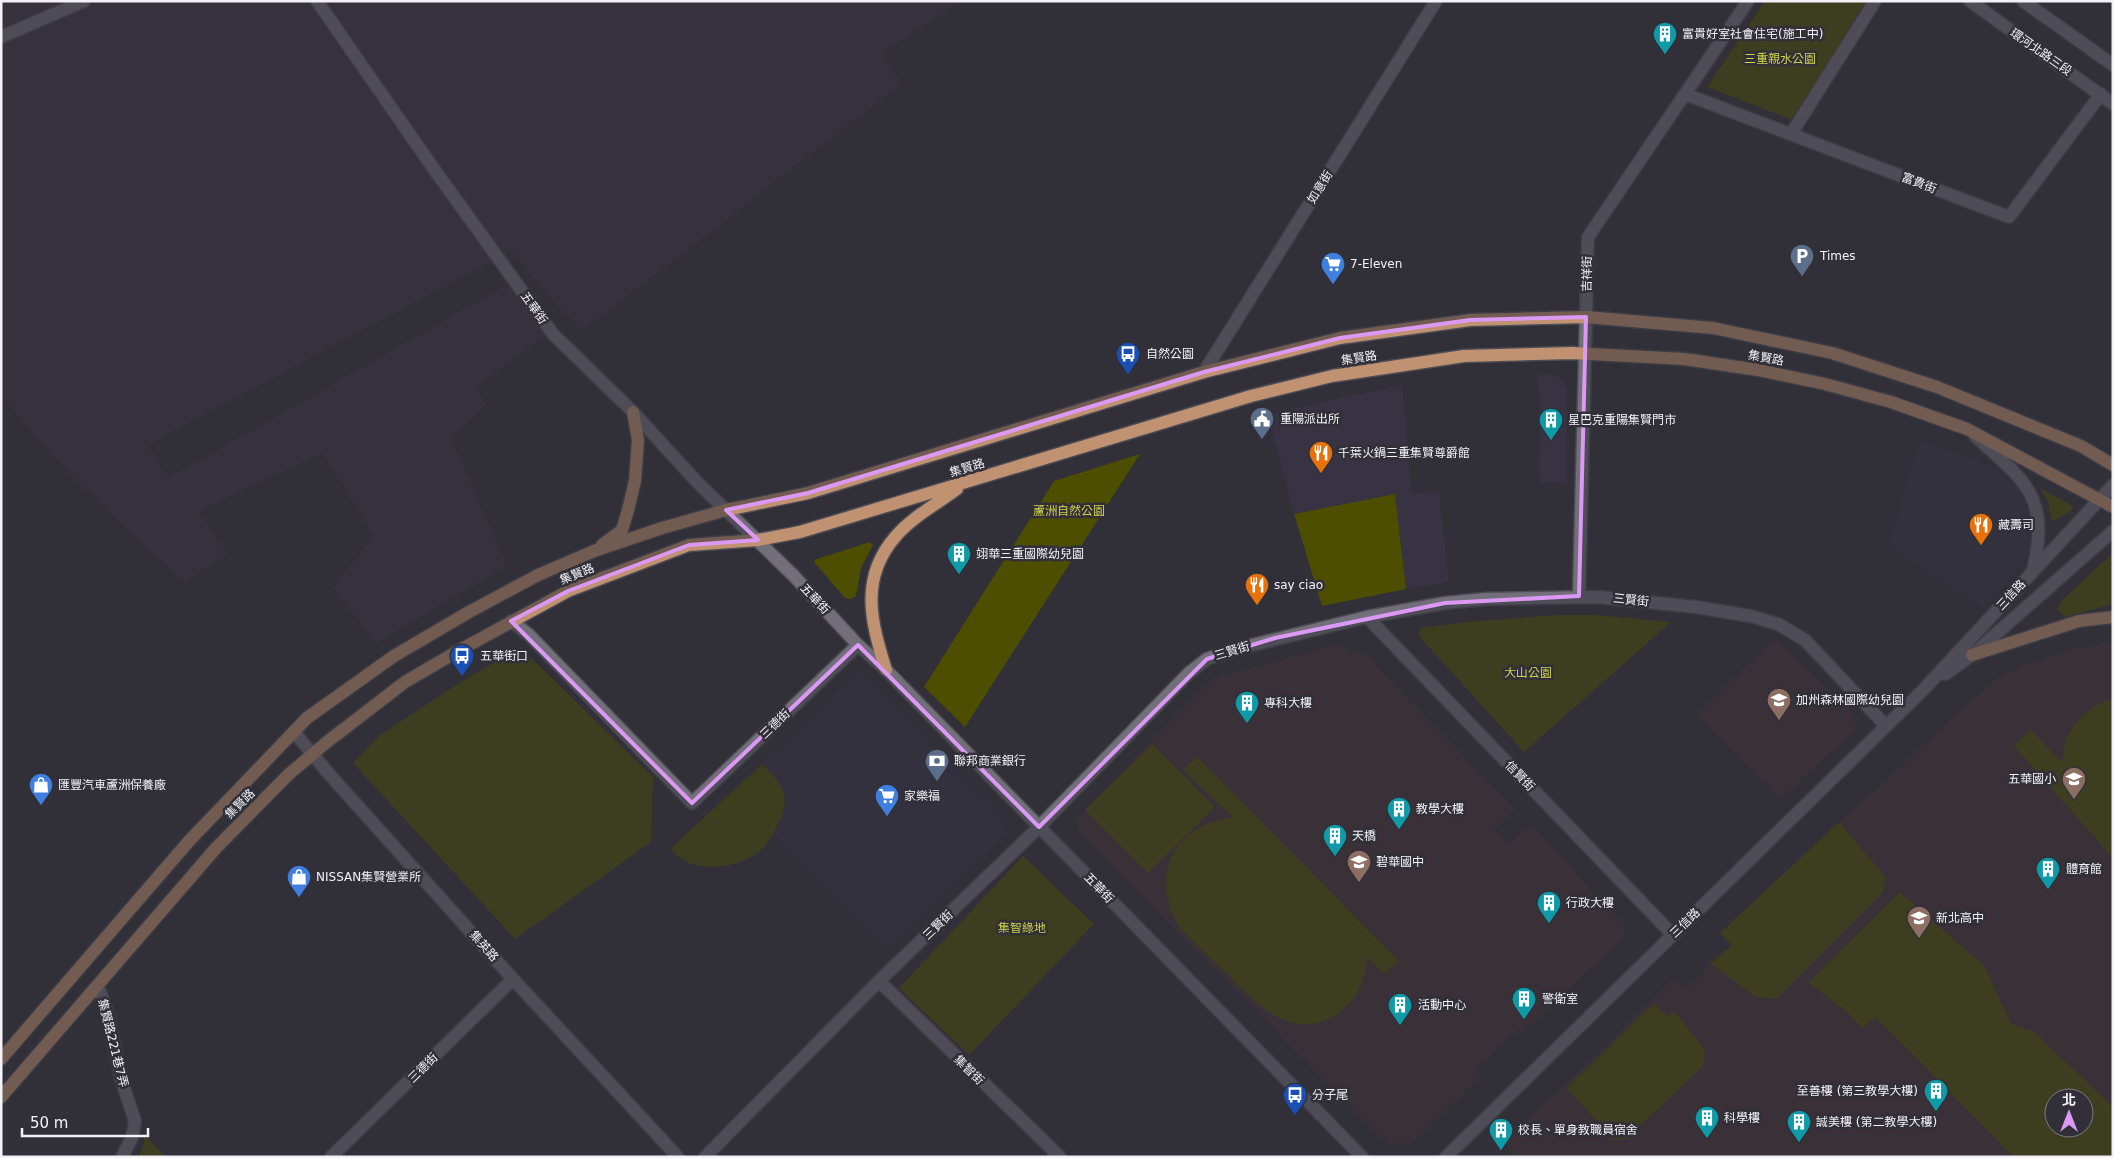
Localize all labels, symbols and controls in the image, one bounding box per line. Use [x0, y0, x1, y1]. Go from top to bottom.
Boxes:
building icon: 富貴好室社會住宅(施工中) [1652, 21, 1678, 55]
street label: 環河北路三段 [2007, 26, 2075, 78]
place label: 富貴好室社會住宅(施工中) [1682, 27, 1823, 41]
park label: 三重親水公園 [1744, 52, 1816, 66]
street label: 如意街 [1305, 168, 1335, 206]
street label: 富貴街 [1900, 170, 1938, 196]
parking icon: Times [1789, 243, 1815, 277]
place label: Times [1819, 249, 1856, 263]
supermarket icon: 7-Eleven [1320, 251, 1346, 285]
street label: 吉祥街 [1580, 256, 1594, 292]
place label: 7-Eleven [1350, 257, 1402, 271]
street label: 五華街 [518, 289, 550, 327]
bus stop icon: 自然公園 [1115, 341, 1141, 375]
place label: 自然公園 [1146, 347, 1194, 361]
street label: 集賢路 [1340, 348, 1378, 368]
street label: 集賢路 [1747, 348, 1785, 368]
public building icon: 重陽派出所 [1249, 406, 1275, 440]
building icon: 星巴克重陽集賢門市 [1538, 407, 1564, 441]
place label: 重陽派出所 [1280, 412, 1340, 426]
place label: 星巴克重陽集賢門市 [1568, 413, 1676, 427]
restaurant icon: 千葉火鍋三重集賢尊爵館 [1308, 440, 1334, 474]
place label: 千葉火鍋三重集賢尊爵館 [1338, 446, 1470, 460]
street label: 集賢路 [948, 456, 986, 480]
park label: 蘆洲自然公園 [1033, 504, 1105, 518]
restaurant icon: 藏壽司 [1968, 512, 1994, 546]
place label: 藏壽司 [1998, 518, 2034, 532]
building icon: 翊華三重國際幼兒園 [946, 541, 972, 575]
place label: 翊華三重國際幼兒園 [976, 547, 1084, 561]
street label: 集賢路 [558, 561, 596, 587]
restaurant icon: say ciao [1244, 572, 1270, 606]
street label: 三信路 [1994, 577, 2028, 613]
place label: say ciao [1274, 578, 1323, 592]
street label: 五華街 [798, 581, 832, 617]
street label: 三賢街 [1612, 591, 1650, 609]
street label: 三賢街 [1213, 639, 1251, 663]
bus stop icon: 五華街口 [449, 643, 475, 677]
place label: 五華街口 [480, 649, 528, 663]
park label: 大山公園 [1504, 666, 1552, 680]
school or university icon: 加州森林國際幼兒園 [1766, 687, 1792, 721]
building icon: 專科大樓 [1234, 690, 1260, 724]
place label: 加州森林國際幼兒園 [1796, 693, 1904, 707]
place label: 專科大樓 [1264, 696, 1312, 710]
street label: 三德街 [757, 706, 793, 742]
bank icon: 聯邦商業銀行 [924, 748, 950, 782]
place label: 聯邦商業銀行 [954, 754, 1026, 768]
street label: 信賢街 [1502, 758, 1538, 794]
school or university icon: 五華國小 [2061, 766, 2087, 800]
shop icon: 匯豐汽車蘆洲保養廠 [28, 772, 54, 806]
place label: 五華國小 [2008, 772, 2056, 786]
place label: 匯豐汽車蘆洲保養廠 [58, 778, 166, 792]
supermarket icon: 家樂福 [874, 783, 900, 817]
street label: 集賢路 [222, 786, 258, 822]
place label: 家樂福 [904, 789, 940, 803]
building icon: 教學大樓 [1386, 796, 1412, 830]
place label: 教學大樓 [1416, 802, 1464, 816]
building icon: 天橋 [1322, 823, 1348, 857]
place label: 天橋 [1352, 829, 1376, 843]
school or university icon: 碧華國中 [1346, 849, 1372, 883]
place label: 碧華國中 [1376, 855, 1424, 869]
building icon: 體育館 [2035, 856, 2061, 890]
place label: 體育館 [2066, 862, 2102, 876]
shop icon: NISSAN集賢營業所 [286, 864, 312, 898]
place label: NISSAN集賢營業所 [316, 870, 421, 884]
street label: 五華街 [1081, 870, 1117, 906]
building icon: 行政大樓 [1536, 890, 1562, 924]
place label: 行政大樓 [1566, 896, 1614, 910]
street label: 三信路 [1667, 905, 1703, 941]
school or university icon: 新北高中 [1906, 905, 1932, 939]
street label: 三賢街 [920, 907, 956, 943]
place label: 新北高中 [1936, 911, 1984, 925]
park label: 集智綠地 [998, 921, 1046, 935]
street label: 集英路 [467, 928, 501, 964]
building icon: 警衛室 [1511, 986, 1537, 1020]
building icon: 活動中心 [1387, 992, 1413, 1026]
place label: 警衛室 [1542, 992, 1578, 1006]
street label: 集賢路221巷7弄 [95, 997, 131, 1089]
place label: 活動中心 [1418, 998, 1466, 1012]
street label: 三德街 [405, 1050, 441, 1086]
street label: 集智街 [951, 1052, 987, 1088]
building icon: 至善樓 (第三教學大樓) [1923, 1078, 1949, 1112]
bus stop icon: 分子尾 [1282, 1082, 1308, 1116]
place label: 至善樓 (第三教學大樓) [1797, 1084, 1918, 1098]
place label: 分子尾 [1312, 1088, 1348, 1102]
north arrow [2044, 1088, 2094, 1138]
text: 北 [2062, 1092, 2076, 1108]
building icon: 科學樓 [1694, 1105, 1720, 1139]
scale bar [22, 1106, 149, 1138]
building icon: 誠美樓 (第二教學大樓) [1786, 1109, 1812, 1143]
place label: 科學樓 [1724, 1111, 1760, 1125]
text: 50 m [30, 1114, 68, 1132]
place label: 誠美樓 (第二教學大樓) [1816, 1115, 1937, 1129]
building icon: 校長、單身教職員宿舍 [1488, 1117, 1514, 1151]
place label: 校長、單身教職員宿舍 [1518, 1123, 1638, 1137]

